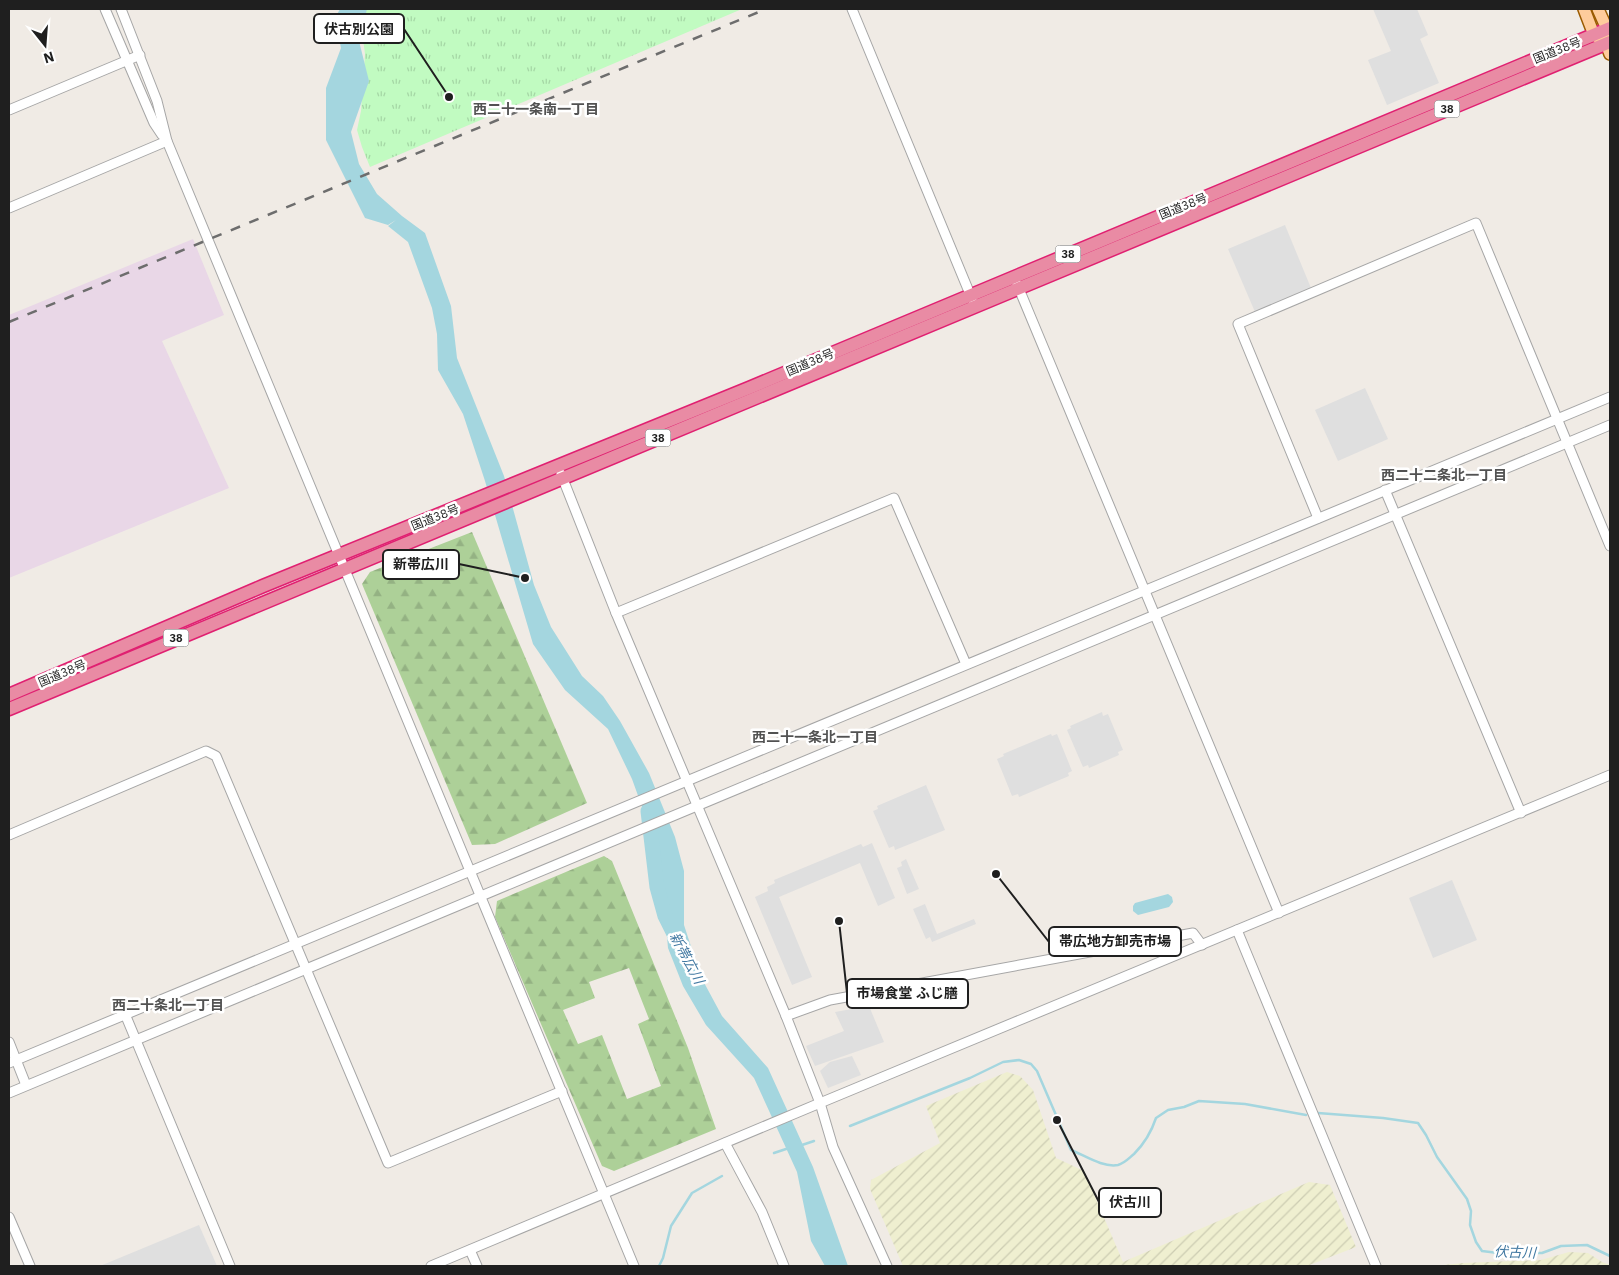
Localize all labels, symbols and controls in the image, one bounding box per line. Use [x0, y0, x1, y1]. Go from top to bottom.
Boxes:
callout: 伏古別公園 [314, 14, 404, 43]
north arrow [20, 20, 70, 70]
text: 伏古別公園 [324, 20, 394, 38]
street label: 国道38号 [1531, 34, 1583, 66]
text: N [41, 47, 56, 68]
district label: 西二十一条南一丁目 [473, 100, 599, 118]
road number: 38 [1434, 100, 1460, 118]
street label: 国道38号 [1157, 190, 1209, 222]
road number: 38 [1056, 245, 1080, 262]
street label: 国道38号 [784, 345, 836, 379]
road number: 38 [646, 429, 670, 446]
district label: 西二十二条北一丁目 [1381, 466, 1507, 484]
street label: 国道38号 [409, 501, 461, 533]
callout: 新帯広川 [383, 550, 459, 579]
text: 新帯広川 [393, 555, 449, 573]
road number: 38 [164, 630, 188, 646]
street label: 国道38号 [36, 656, 88, 690]
district label: 西二十一条北一丁目 [752, 728, 878, 746]
callout: 帯広地方卸売市場 [1049, 927, 1181, 956]
water label: 新帯広川 [666, 929, 709, 989]
text: 帯広地方卸売市場 [1059, 932, 1171, 950]
callout: 市場食堂 ふじ膳 [847, 979, 968, 1008]
text: 市場食堂 ふじ膳 [856, 984, 958, 1002]
district label: 西二十条北一丁目 [112, 996, 224, 1014]
callout: 伏古川 [1099, 1188, 1161, 1217]
text: 伏古川 [1109, 1193, 1151, 1211]
water label: 伏古川 [1494, 1242, 1538, 1262]

